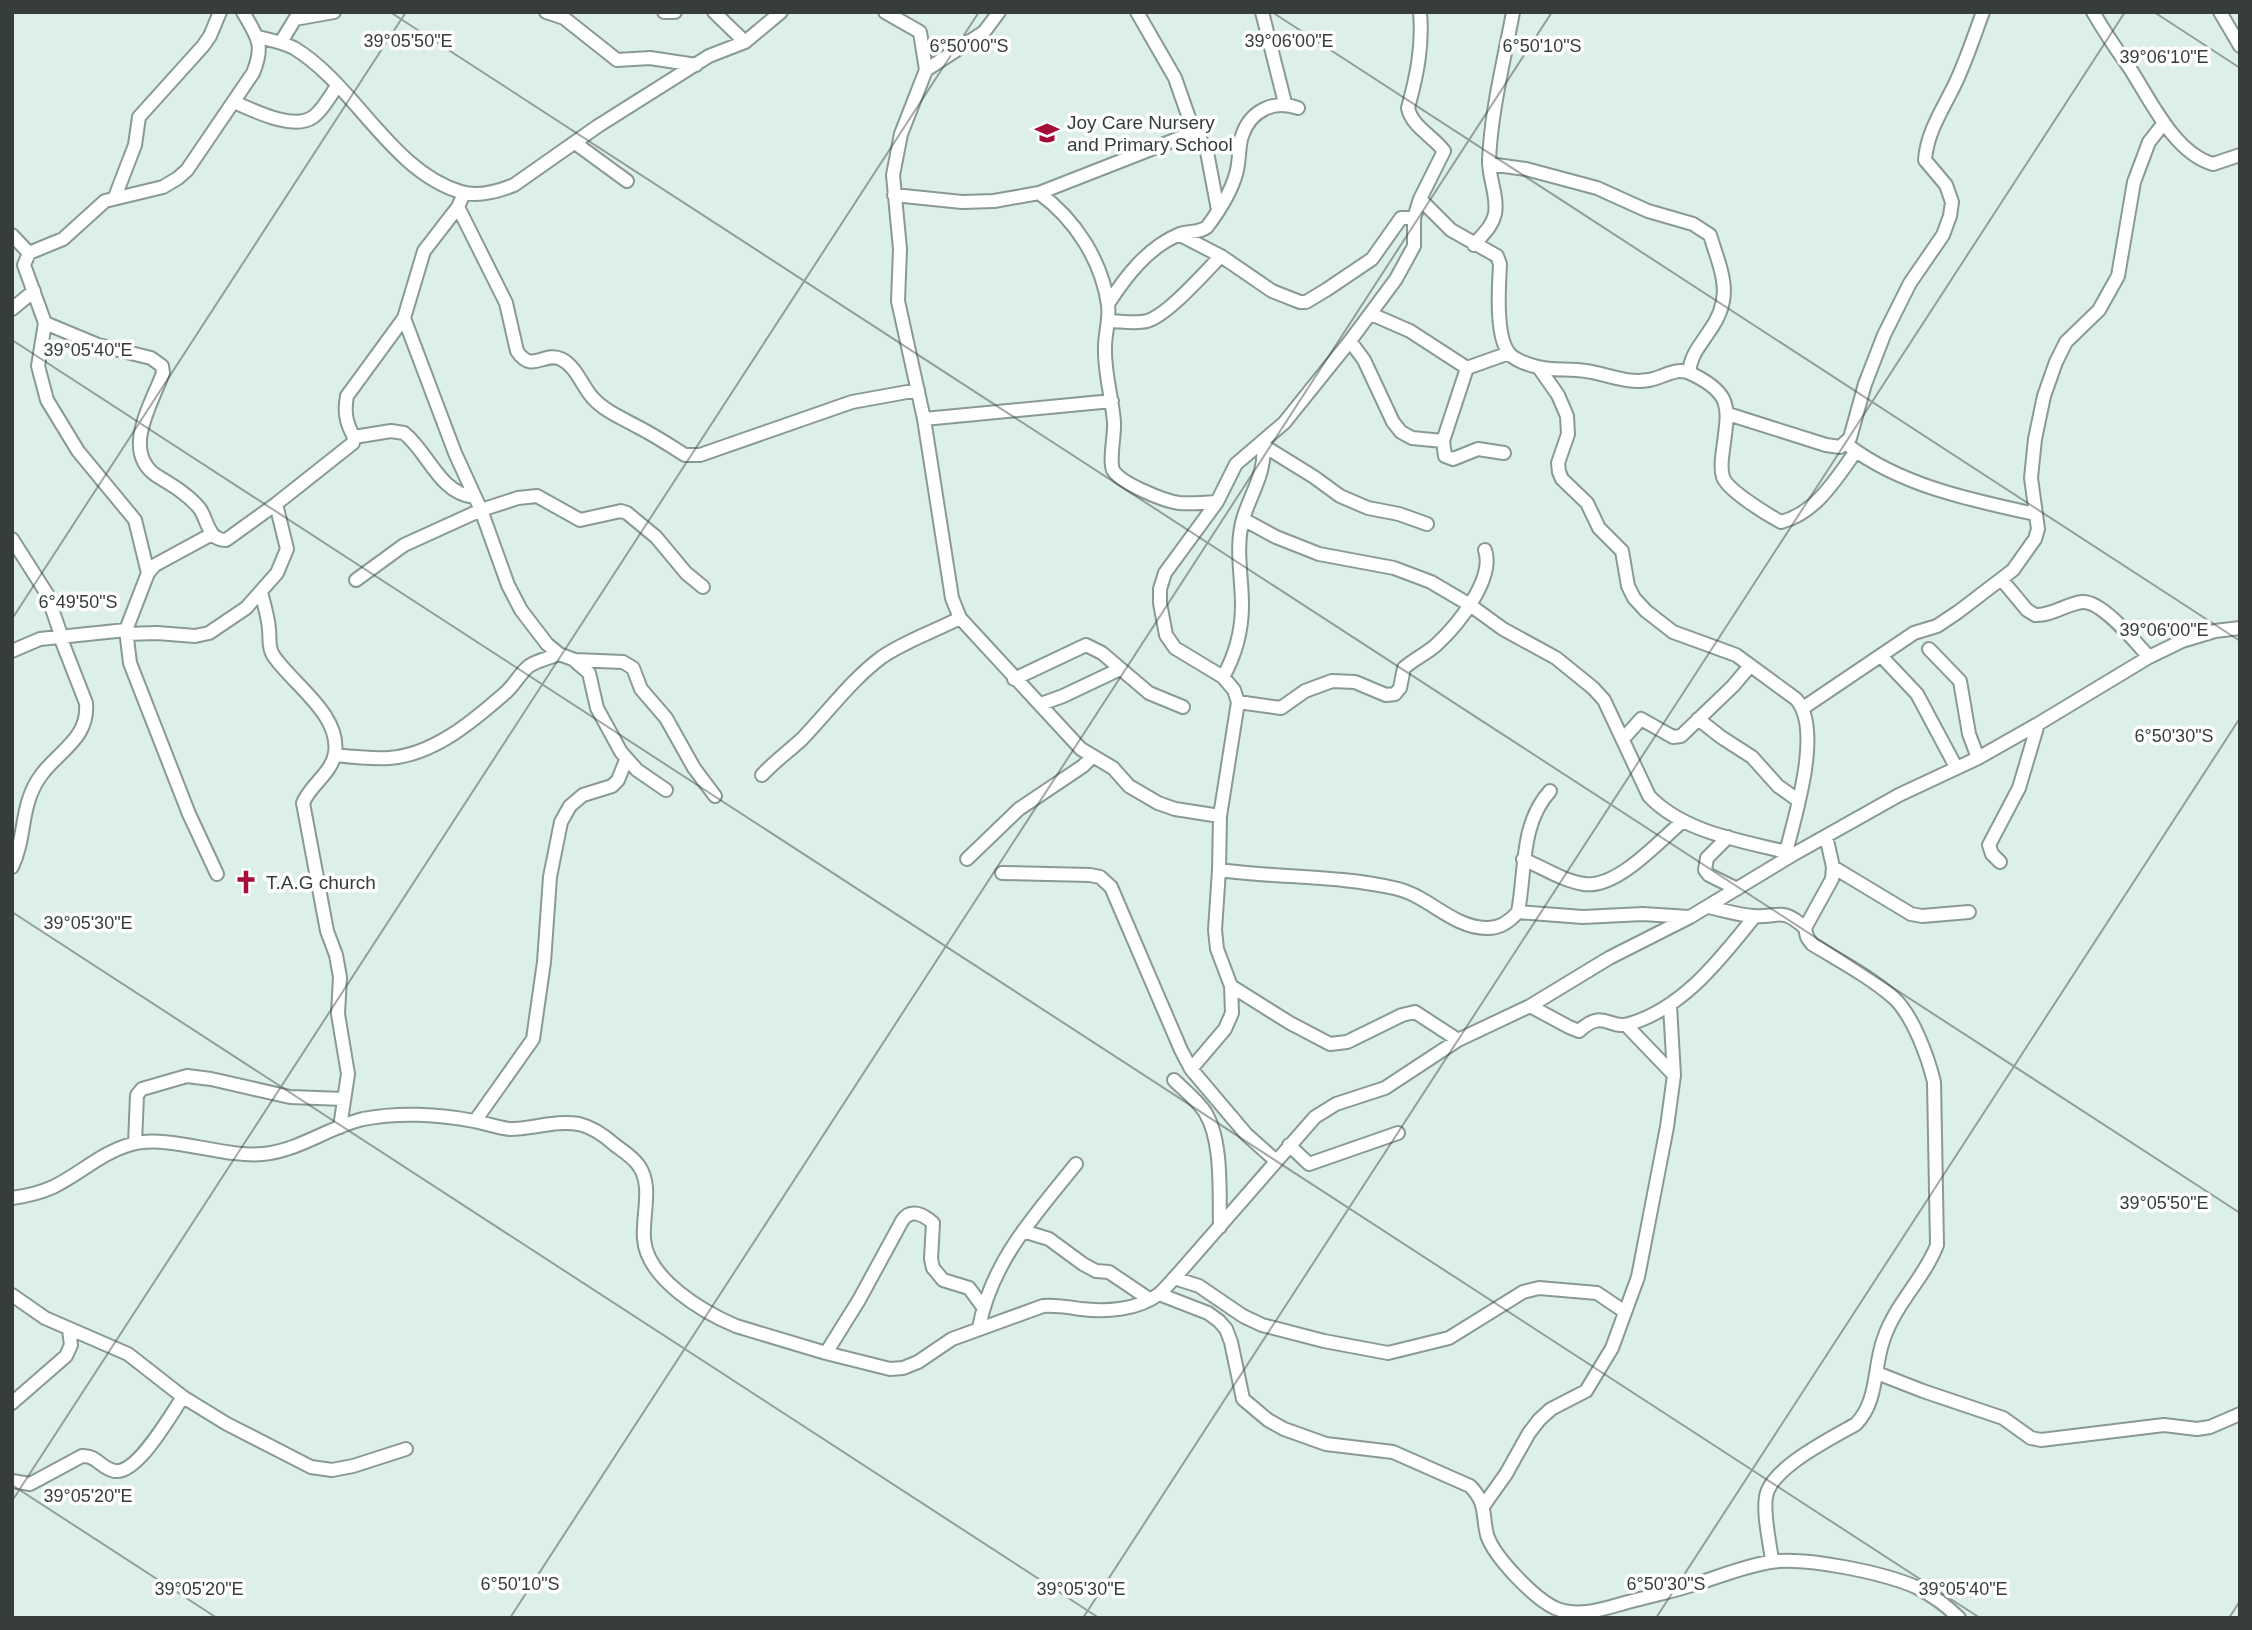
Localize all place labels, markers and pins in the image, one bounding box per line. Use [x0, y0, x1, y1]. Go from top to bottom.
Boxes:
place label: Joy Care Nursery and Primary School [1067, 112, 1233, 155]
school or university icon: Joy Care Nursery and Primary School [1033, 119, 1061, 147]
church icon: T.A.G church [232, 868, 260, 896]
place label: T.A.G church [266, 872, 376, 893]

